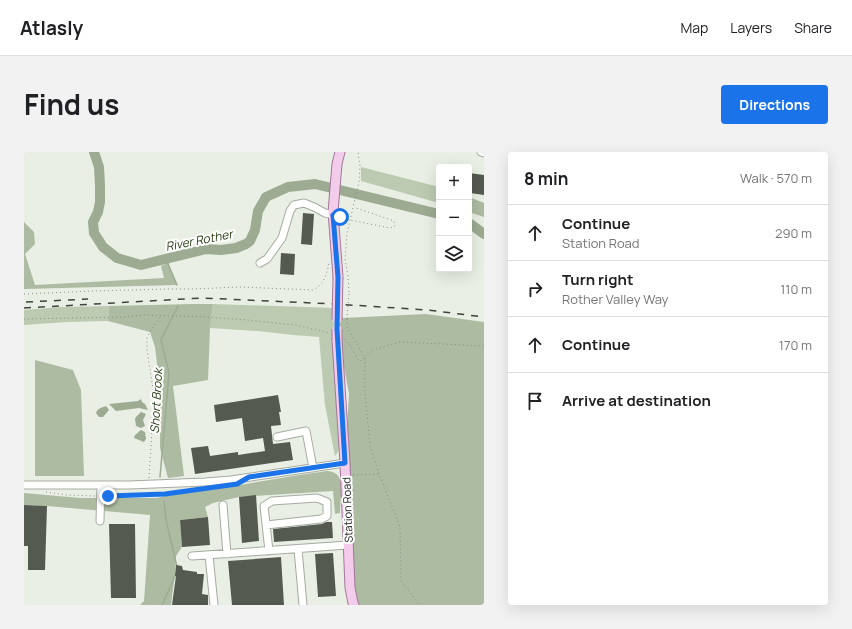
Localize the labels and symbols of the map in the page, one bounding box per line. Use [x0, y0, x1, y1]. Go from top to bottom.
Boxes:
route start [331, 208, 349, 226]
water label: River Rother [164, 225, 236, 255]
water label: Short Brook [146, 366, 166, 434]
street label: Station Road [338, 477, 356, 543]
route end [99, 487, 117, 505]

